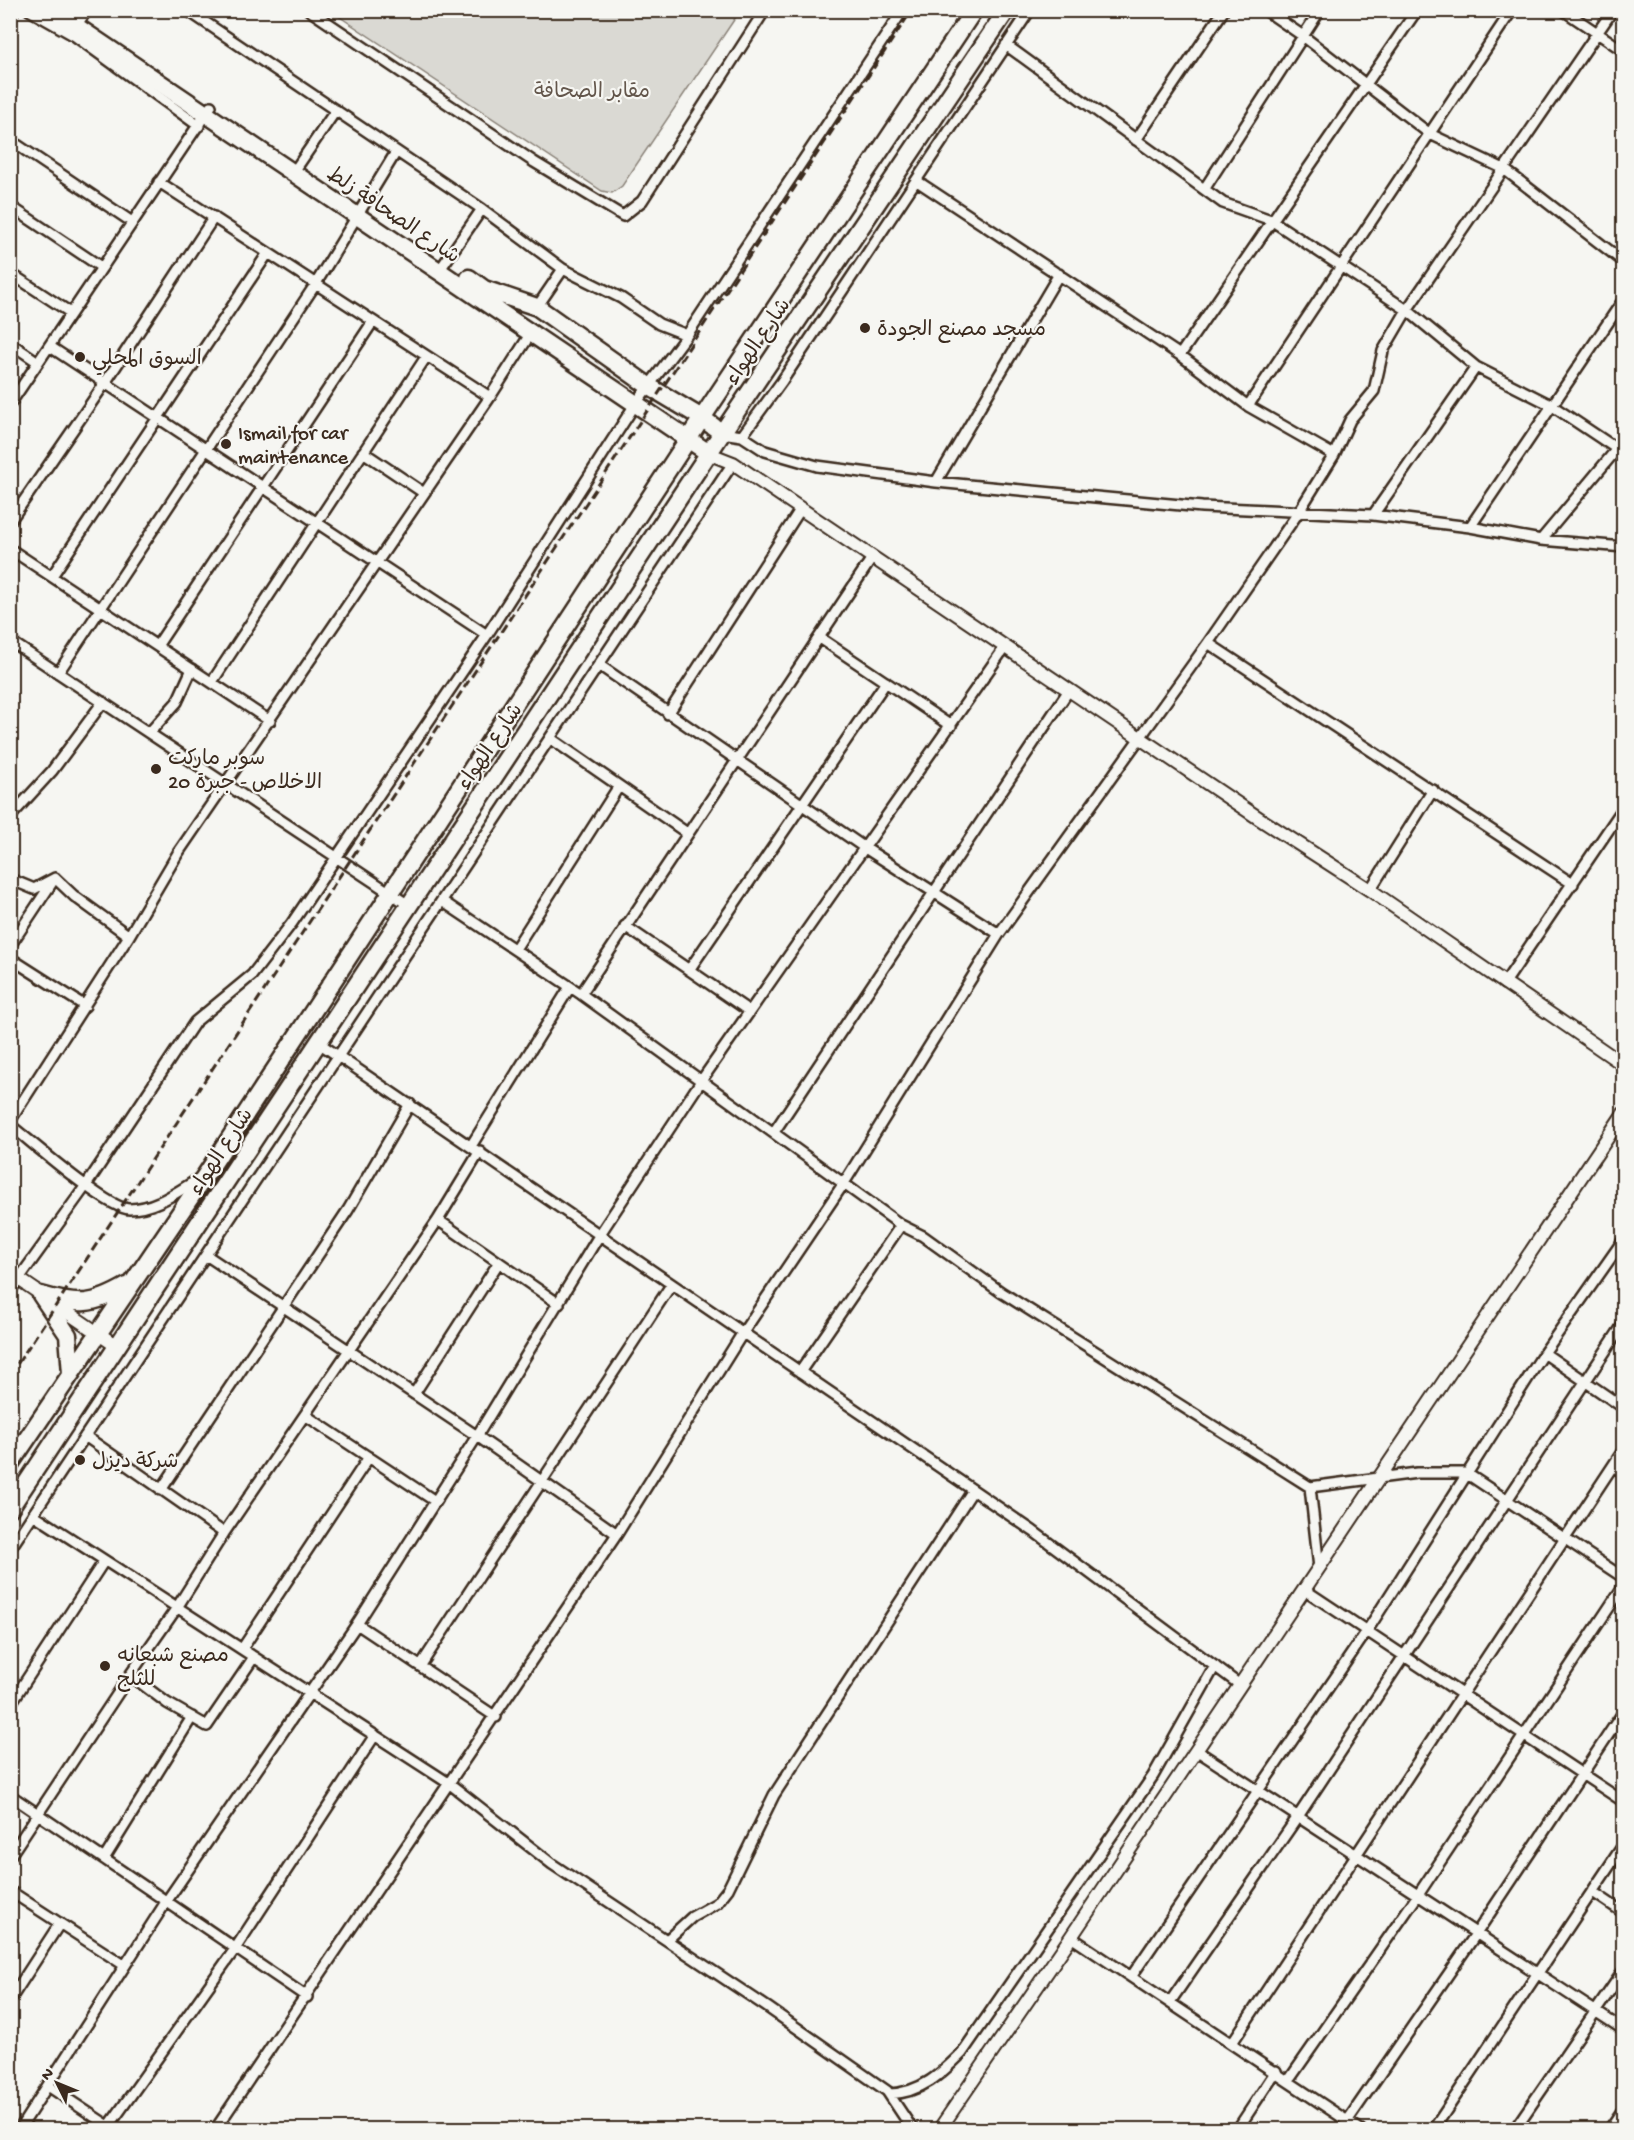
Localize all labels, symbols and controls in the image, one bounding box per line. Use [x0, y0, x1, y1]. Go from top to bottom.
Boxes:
park label: مقابر الصحافة [534, 81, 650, 106]
street label: شارع الصحافة زلط [321, 163, 463, 271]
street label: شارع الهواء [722, 295, 798, 391]
place label: مسجد مصنع الجودة [877, 319, 1046, 344]
marker: مسجد مصنع الجودة [858, 321, 872, 335]
place label: السوق المحلي [92, 348, 202, 376]
marker: السوق المحلي [73, 350, 87, 364]
place label: Ismail for car maintenance [238, 423, 349, 472]
marker: Ismail for car maintenance [219, 437, 233, 451]
street label: شارع الهواء [454, 700, 530, 796]
place label: سوبر ماركت الاخلاص - جبرة 20 [168, 748, 322, 797]
marker: سوبر ماركت الاخلاص - جبرة 20 [149, 762, 163, 776]
street label: شارع الهواء [185, 1105, 260, 1201]
place label: شركة ديزل [92, 1451, 178, 1476]
marker: شركة ديزل [73, 1453, 87, 1467]
place label: مصنع شبعانه للثلج [117, 1645, 229, 1694]
marker: مصنع شبعانه للثلج [98, 1659, 112, 1673]
north arrow [27, 2053, 87, 2113]
text: N [38, 2064, 59, 2085]

